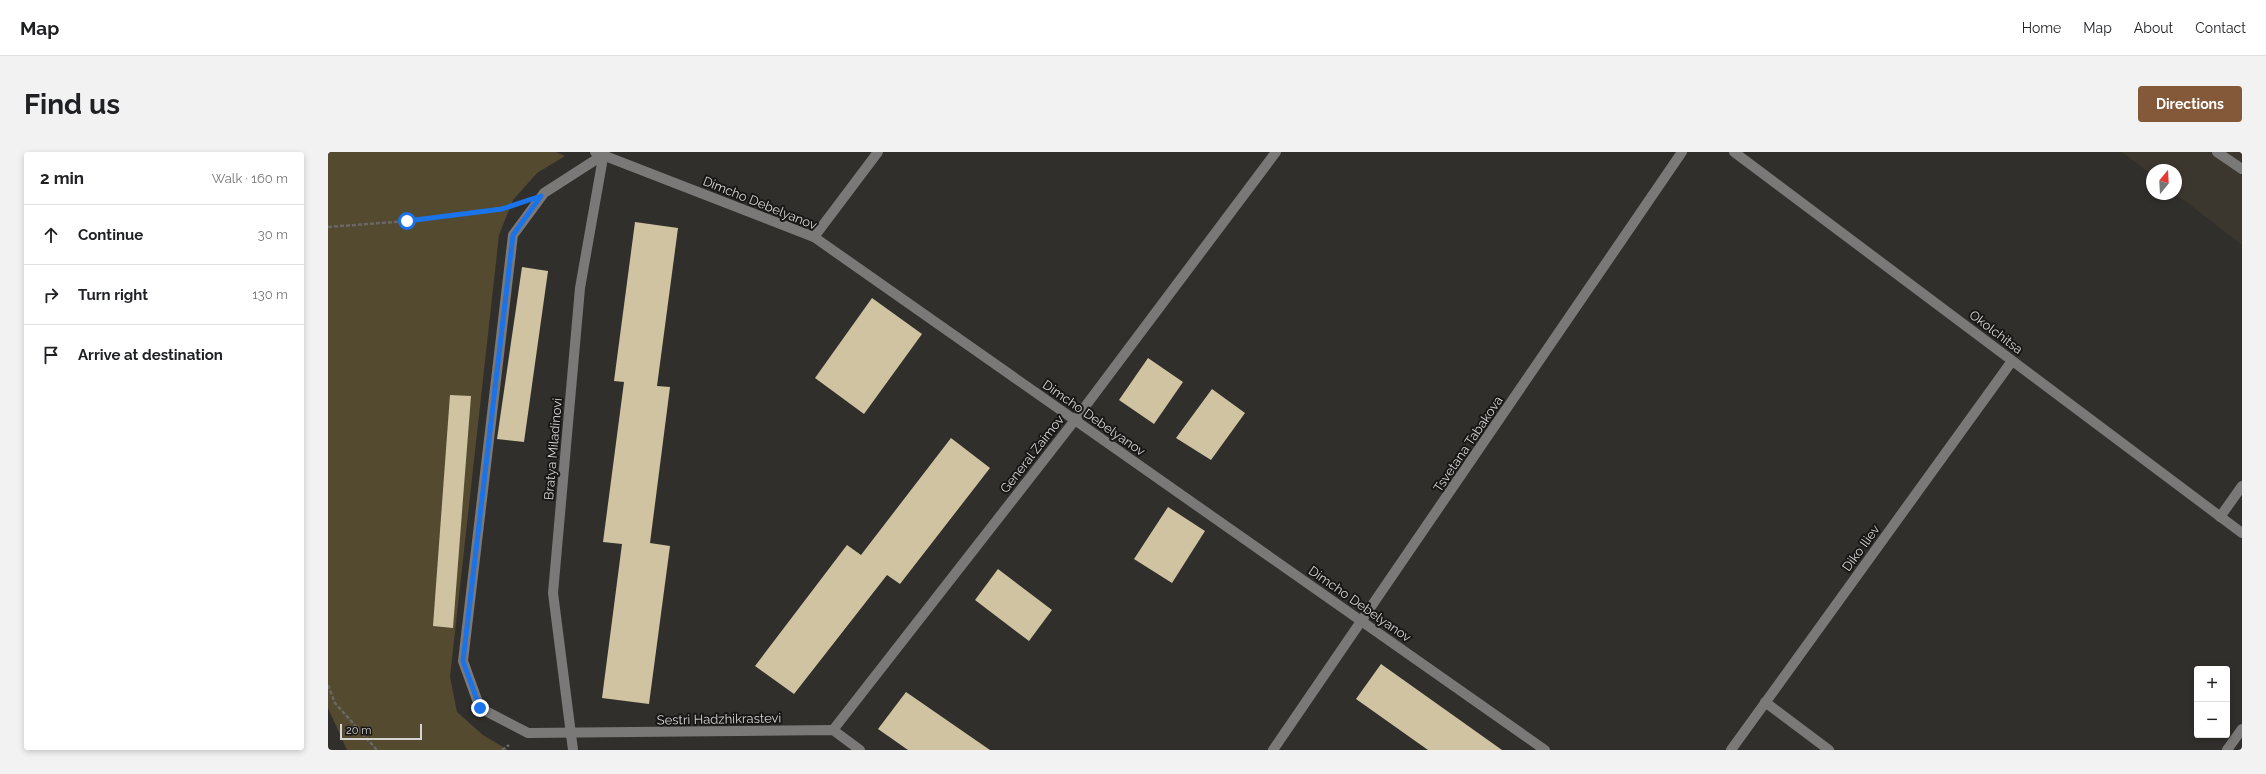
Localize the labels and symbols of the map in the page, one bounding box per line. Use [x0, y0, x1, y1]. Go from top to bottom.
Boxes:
north arrow [2146, 164, 2182, 200]
street label: Dimcho Debelyanov [701, 173, 819, 233]
route start [398, 212, 416, 230]
street label: Okolchitsa [1966, 307, 2026, 357]
street label: Dimcho Debelyanov [1040, 377, 1148, 459]
street label: Tsvetana Tabakova [1430, 393, 1506, 495]
street label: Bratya Miladinovi [541, 397, 565, 501]
street label: General Zaimov [997, 412, 1067, 496]
street label: Diko Iliev [1839, 522, 1883, 574]
street label: Dimcho Debelyanov [1306, 563, 1414, 645]
route end [471, 699, 489, 717]
street label: Sestri Hadzhikrastevi [657, 710, 781, 728]
scale bar [340, 722, 422, 741]

